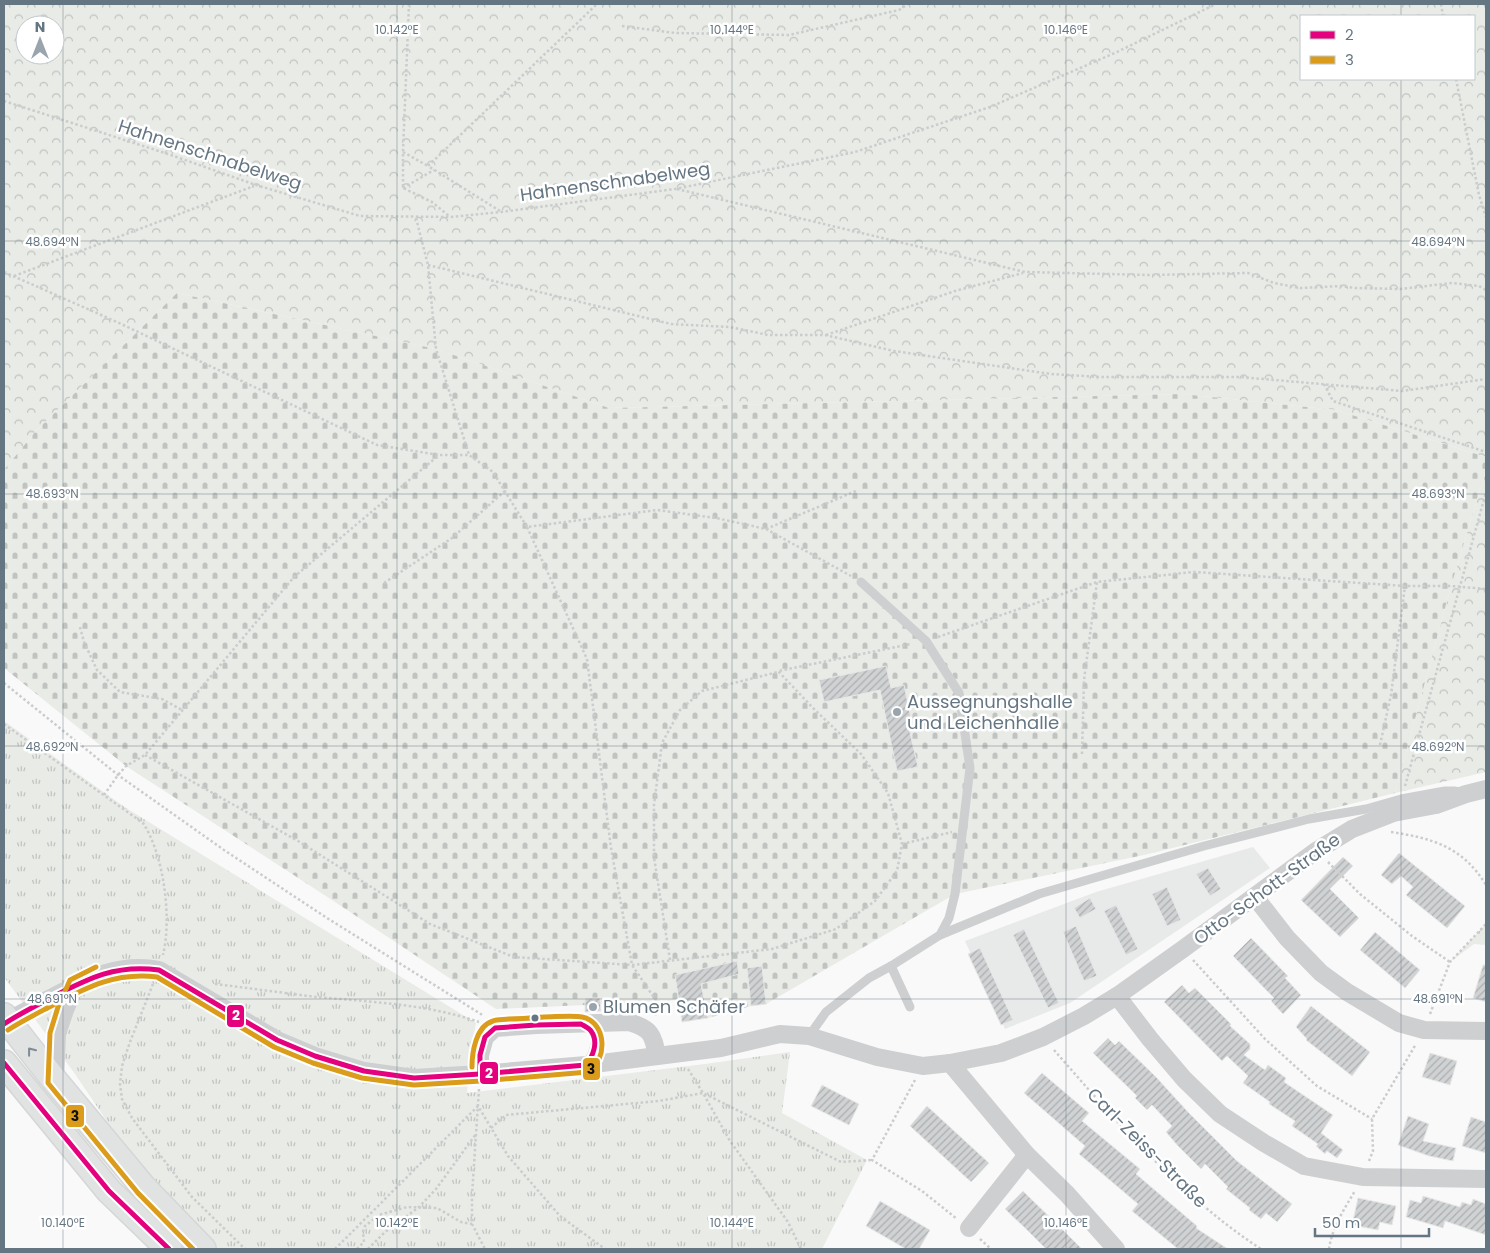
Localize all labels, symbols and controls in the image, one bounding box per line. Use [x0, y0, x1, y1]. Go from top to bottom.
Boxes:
north arrow [15, 15, 65, 65]
legend [1300, 15, 1475, 80]
text: N [35, 17, 45, 37]
text: 10.142°E [375, 21, 419, 38]
text: 10.144°E [710, 21, 754, 38]
text: 10.146°E [1044, 21, 1088, 38]
text: 2 [1345, 24, 1354, 45]
text: 3 [1345, 49, 1354, 70]
street label: Hahnenschnabelweg [115, 113, 305, 196]
street label: Hahnenschnabelweg [518, 156, 712, 207]
text: 48.694°N [25, 233, 79, 250]
text: 48.694°N [1411, 233, 1465, 250]
text: 48.693°N [25, 485, 79, 502]
text: 48.693°N [1411, 485, 1465, 502]
place label: Aussegnungshalle und Leichenhalle [907, 689, 1073, 735]
marker: Aussegnungshalle und Leichenhalle [891, 706, 903, 718]
text: 48.692°N [25, 738, 79, 755]
text: 48.692°N [1411, 738, 1465, 755]
street label: Otto-Schott-Straße [1188, 827, 1345, 950]
text: 48.691°N [27, 990, 77, 1007]
text: 48.691°N [1413, 990, 1463, 1007]
place label: Blumen Schäfer [603, 994, 745, 1019]
marker: Blumen Schäfer [587, 1001, 599, 1013]
line badge: 2 [226, 1004, 245, 1028]
text: 2 [232, 1005, 240, 1025]
unlabelled marker [530, 1013, 540, 1023]
one-way arrow [29, 1048, 37, 1057]
line badge: 3 [582, 1057, 601, 1081]
text: 3 [587, 1059, 595, 1079]
line badge: 2 [479, 1061, 499, 1085]
text: 2 [485, 1063, 493, 1083]
street label: Carl-Zeiss-Straße [1082, 1082, 1213, 1213]
line badge: 3 [65, 1104, 85, 1128]
text: 3 [71, 1106, 79, 1126]
scale bar [1315, 1206, 1429, 1238]
text: 50 m [1322, 1212, 1360, 1233]
text: 10.140°E [41, 1214, 85, 1231]
text: 10.142°E [375, 1214, 419, 1231]
text: 10.144°E [710, 1214, 754, 1231]
text: 10.146°E [1044, 1214, 1088, 1231]

